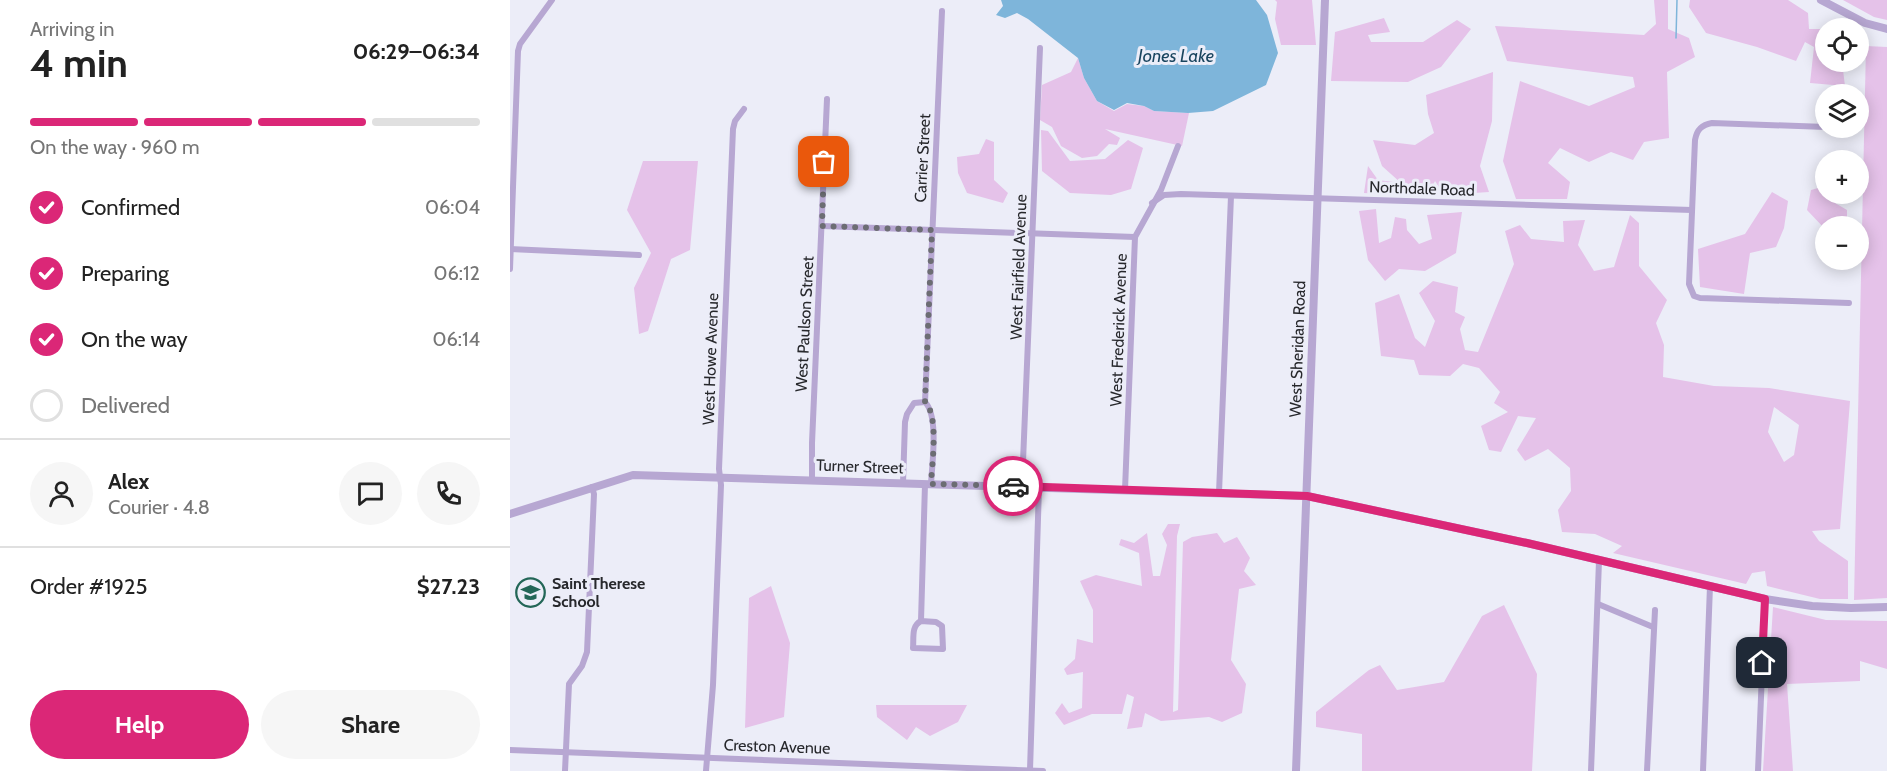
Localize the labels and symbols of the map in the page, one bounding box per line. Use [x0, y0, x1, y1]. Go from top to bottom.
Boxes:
water label: Jones Lake [1136, 45, 1214, 67]
street label: Carrier Street [911, 112, 934, 203]
pin [798, 136, 849, 187]
street label: Northdale Road [1369, 177, 1475, 200]
street label: West Fairfield Avenue [1006, 194, 1031, 340]
street label: West Frederick Avenue [1106, 253, 1131, 407]
street label: West Paulson Street [791, 255, 818, 393]
street label: West Sheridan Road [1286, 280, 1309, 418]
street label: West Howe Avenue [699, 293, 722, 425]
street label: Turner Street [816, 455, 905, 478]
courier [983, 456, 1043, 516]
place label: Saint Therese School [552, 574, 645, 611]
school or university icon: Saint Therese School [515, 576, 547, 608]
pin [1736, 637, 1787, 688]
street label: Creston Avenue [723, 735, 831, 758]

